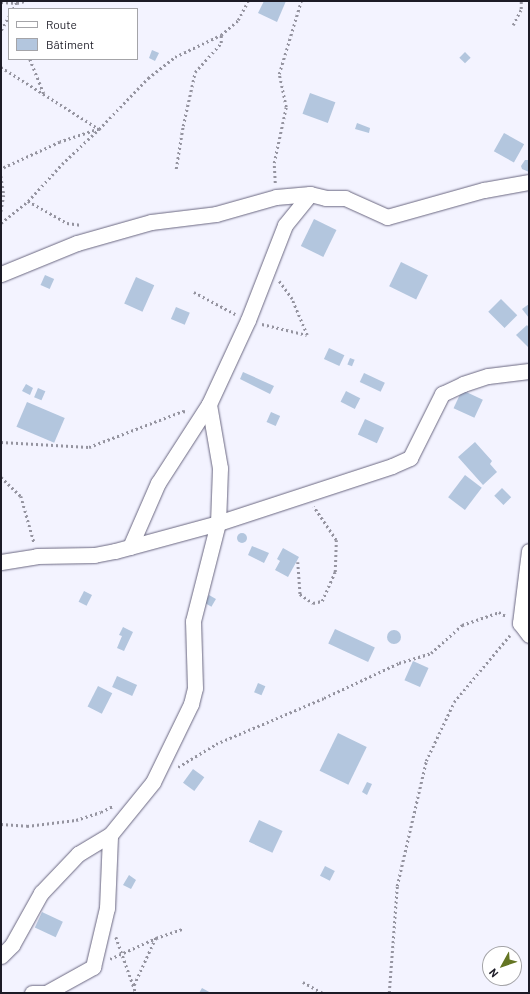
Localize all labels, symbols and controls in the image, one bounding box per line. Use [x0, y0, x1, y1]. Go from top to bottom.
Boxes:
legend [8, 8, 138, 60]
text: Route [46, 17, 77, 31]
text: Bâtiment [46, 37, 94, 51]
north arrow [482, 946, 522, 986]
text: N [486, 966, 501, 980]

